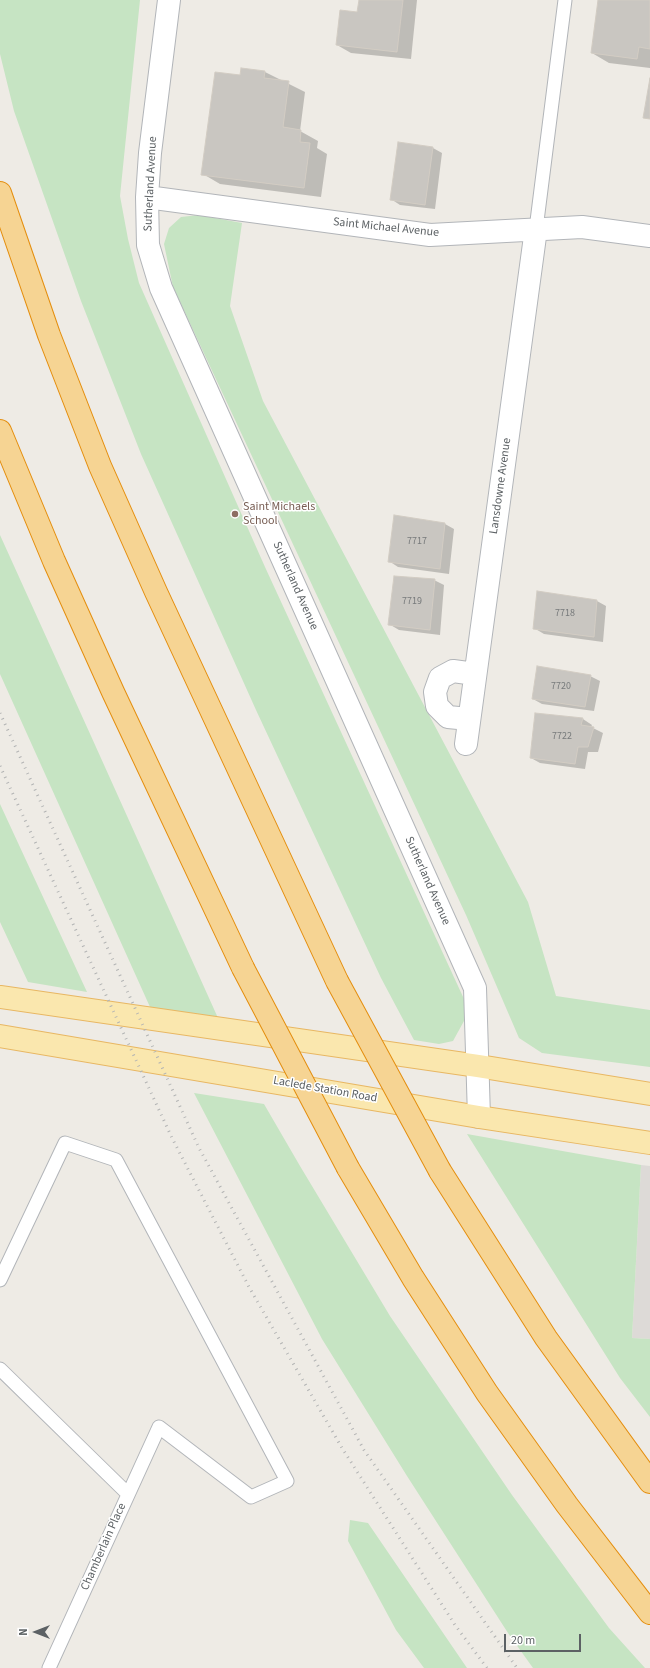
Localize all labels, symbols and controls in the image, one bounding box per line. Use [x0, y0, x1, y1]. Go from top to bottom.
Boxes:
street label: Sutherland Avenue [141, 136, 161, 232]
street label: Saint Michael Avenue [332, 215, 440, 241]
street label: Lansdowne Avenue [487, 437, 515, 535]
place label: Saint Michaels School [243, 500, 315, 528]
marker: Saint Michaels School [230, 509, 240, 519]
house number: 7717 [407, 536, 427, 548]
street label: Sutherland Avenue [269, 540, 321, 632]
house number: 7719 [402, 596, 422, 608]
house number: 7718 [555, 608, 575, 620]
house number: 7720 [551, 681, 571, 693]
house number: 7722 [552, 731, 572, 743]
street label: Sutherland Avenue [401, 835, 453, 927]
street label: Laclede Station Road [272, 1074, 378, 1106]
street label: Chamberlain Place [78, 1501, 130, 1593]
north arrow [16, 1612, 56, 1652]
scale bar [506, 1626, 583, 1652]
text: N [16, 1628, 31, 1636]
text: 20 m [511, 1632, 535, 1649]

